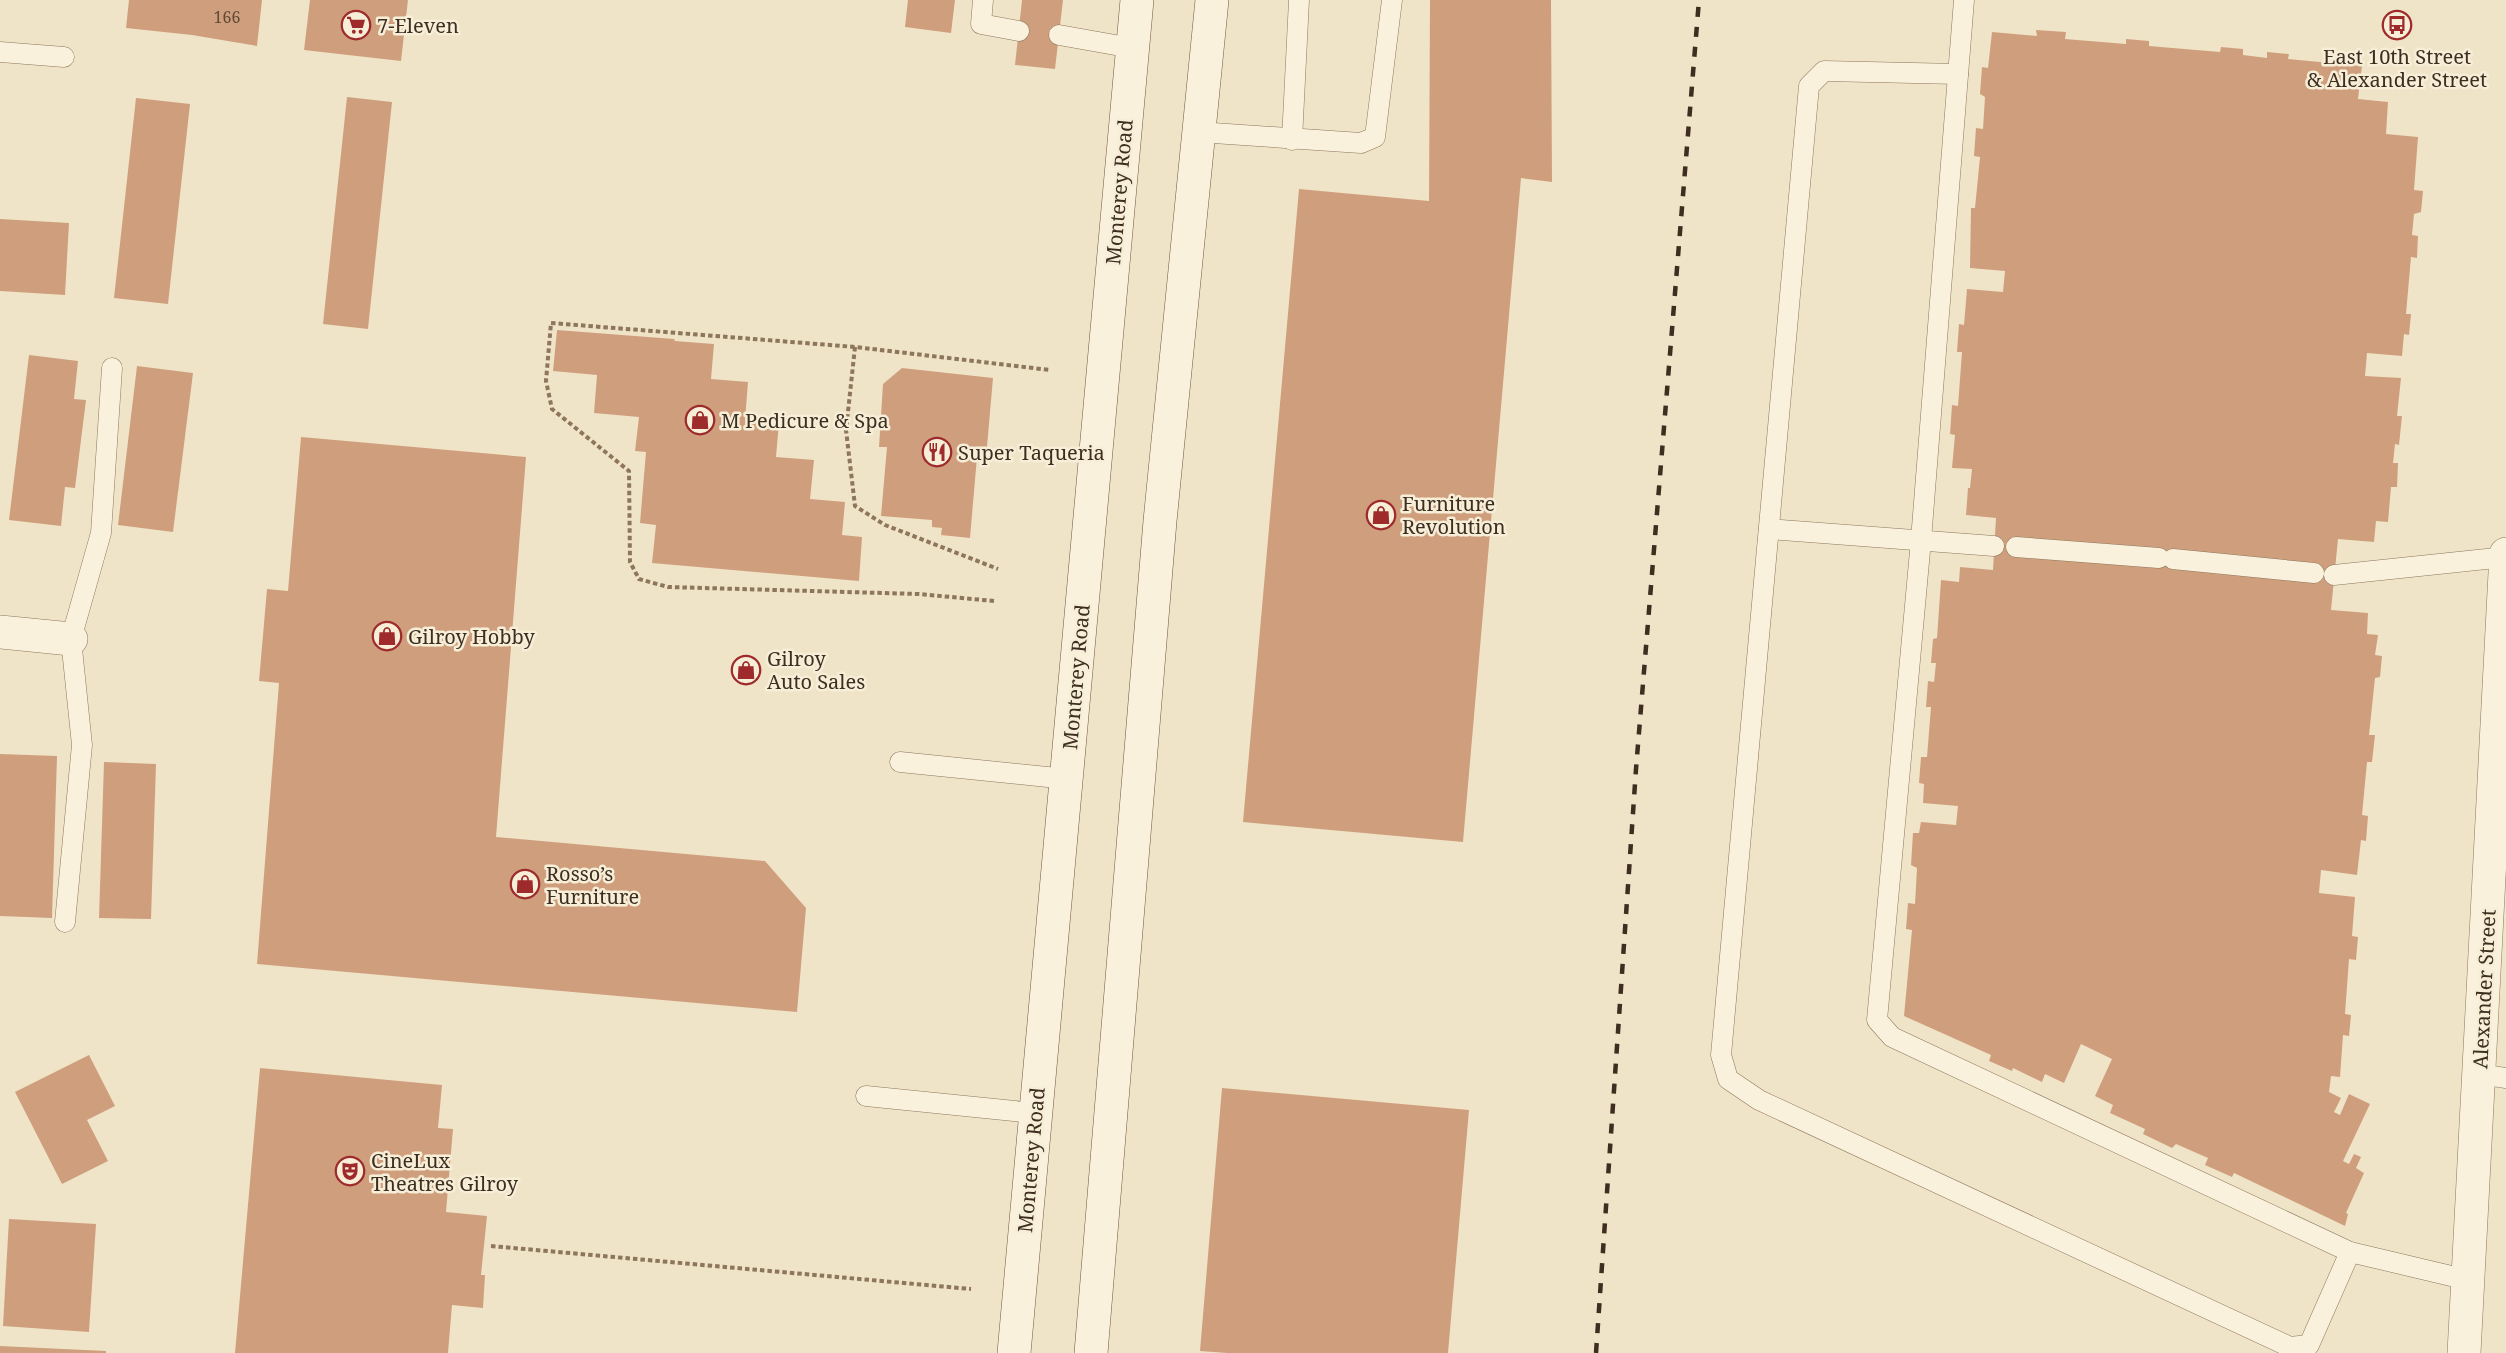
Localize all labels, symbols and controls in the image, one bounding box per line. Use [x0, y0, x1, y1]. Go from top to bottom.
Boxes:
house number: 166 [214, 6, 240, 28]
supermarket icon: 7-Eleven [340, 9, 372, 41]
bus stop icon: East 10th Street & Alexander Street [2381, 9, 2413, 41]
place label: 7-Eleven [377, 12, 459, 39]
place label: East 10th Street & Alexander Street [2307, 43, 2487, 93]
street label: Monterey Road [1099, 118, 1139, 266]
shop icon: M Pedicure & Spa [684, 404, 716, 436]
place label: M Pedicure & Spa [721, 407, 889, 434]
restaurant icon: Super Taqueria [921, 436, 953, 468]
place label: Super Taqueria [958, 439, 1105, 466]
place label: Furniture Revolution [1402, 490, 1506, 540]
shop icon: Furniture Revolution [1365, 499, 1397, 531]
street label: Monterey Road [1056, 603, 1096, 751]
shop icon: Gilroy Hobby [371, 620, 403, 652]
place label: Gilroy Hobby [408, 623, 535, 650]
place label: Gilroy Auto Sales [767, 645, 865, 695]
shop icon: Gilroy Auto Sales [730, 654, 762, 686]
place label: Rosso’s Furniture [546, 860, 639, 910]
shop icon: Rosso’s Furniture [509, 868, 541, 900]
street label: Alexander Street [2466, 908, 2502, 1070]
street label: Monterey Road [1011, 1086, 1051, 1234]
place label: CineLux Theatres Gilroy [371, 1147, 519, 1197]
theatre icon: CineLux Theatres Gilroy [334, 1155, 366, 1187]

